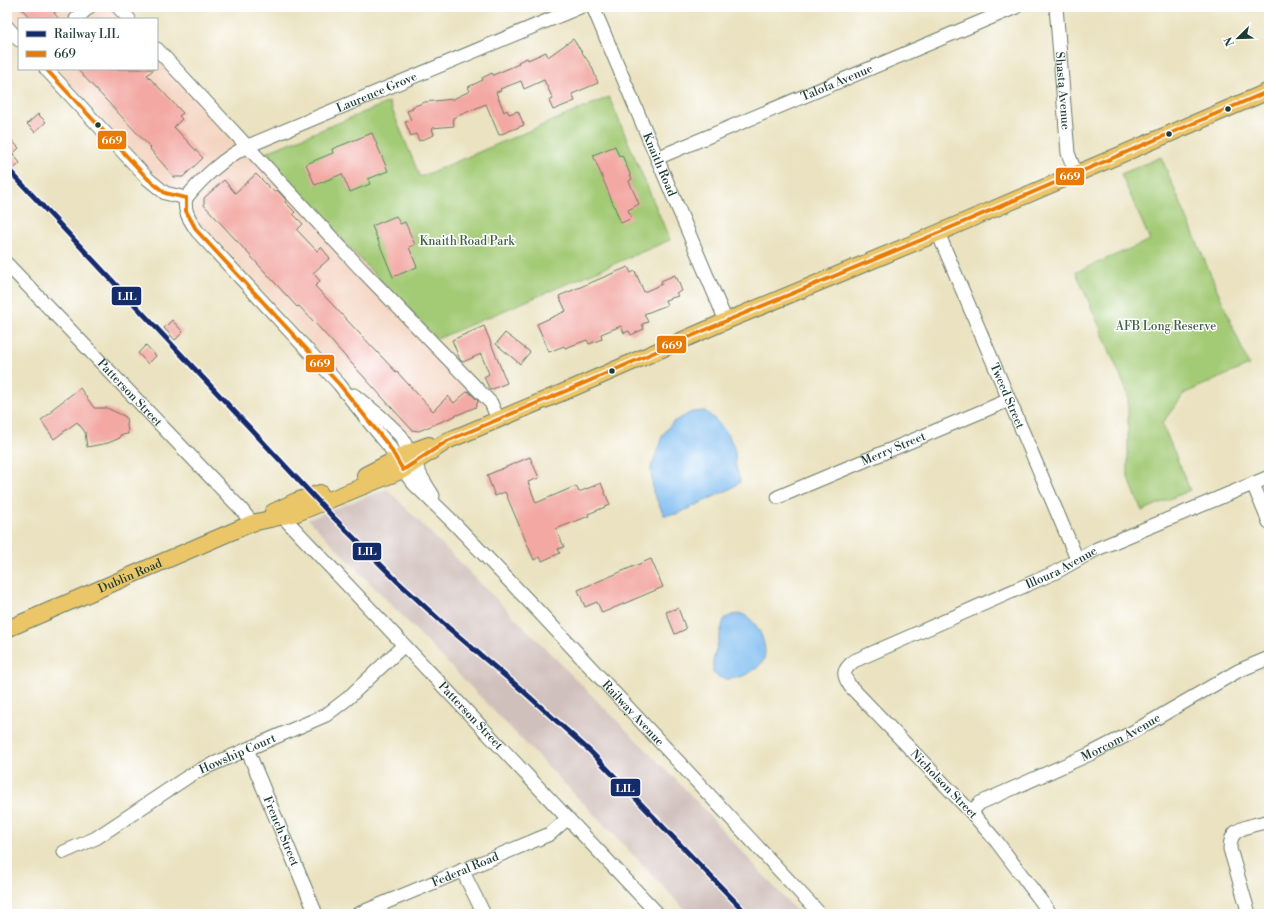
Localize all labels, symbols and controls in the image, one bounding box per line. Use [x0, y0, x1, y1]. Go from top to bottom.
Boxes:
legend [18, 18, 158, 70]
north arrow [1218, 18, 1258, 58]
text: Railway LIL [54, 27, 119, 42]
text: N [1221, 35, 1238, 48]
text: 669 [54, 47, 76, 62]
street label: Shasta Avenue [1052, 51, 1073, 130]
street label: Talofa Avenue [799, 61, 875, 105]
street label: Laurence Grove [334, 69, 419, 116]
unlabelled marker [1223, 104, 1233, 114]
unlabelled marker [93, 120, 103, 130]
unlabelled marker [1164, 129, 1174, 139]
line badge: 669 [97, 130, 127, 150]
street label: Knaith Road [639, 131, 679, 199]
text: 669 [102, 134, 122, 148]
line badge: 669 [1055, 167, 1085, 186]
text: 669 [1060, 170, 1080, 184]
park label: Knaith Road Park [419, 234, 515, 249]
line badge: LIL [111, 286, 142, 306]
text: LIL [117, 290, 137, 304]
park label: AFB Long Reserve [1115, 319, 1216, 334]
line badge: 669 [656, 335, 687, 354]
text: 669 [662, 339, 682, 353]
line badge: 669 [305, 354, 335, 373]
street label: Patterson Street [94, 356, 166, 430]
text: 669 [310, 357, 330, 371]
street label: Tweed Street [986, 361, 1028, 432]
unlabelled marker [607, 366, 617, 376]
street label: Merry Street [859, 429, 929, 469]
line badge: LIL [352, 542, 382, 561]
street label: Illoura Avenue [1023, 543, 1100, 593]
text: LIL [357, 545, 377, 559]
street label: Dublin Road [96, 556, 165, 597]
street label: Railway Avenue [599, 677, 667, 749]
street label: Patterson Street [435, 679, 506, 754]
street label: Morcom Avenue [1079, 711, 1163, 765]
street label: Howship Court [197, 731, 279, 777]
street label: Nicholson Street [907, 747, 981, 823]
line badge: LIL [610, 778, 641, 797]
text: LIL [615, 782, 635, 796]
street label: French Street [260, 794, 302, 869]
street label: Federal Road [430, 849, 501, 890]

